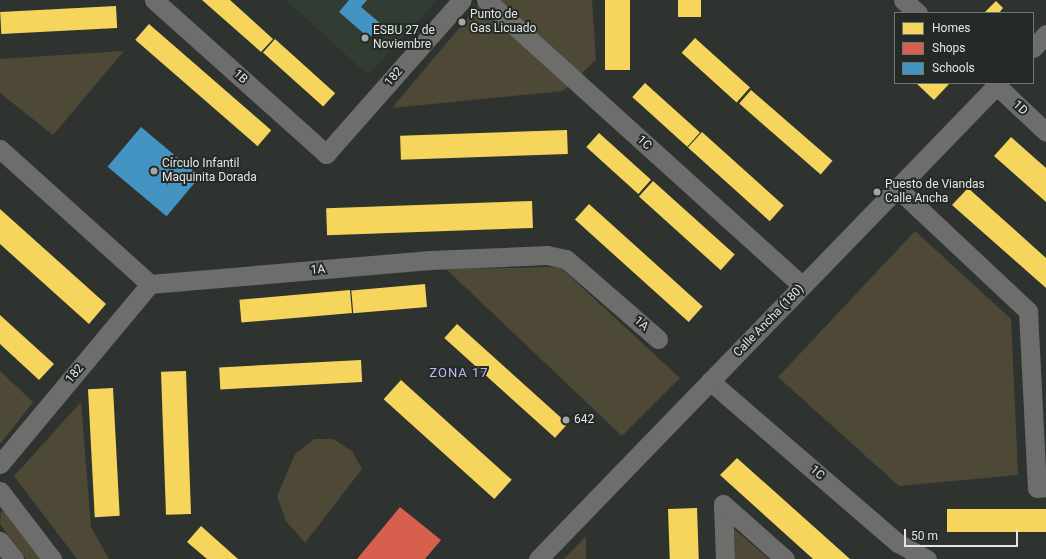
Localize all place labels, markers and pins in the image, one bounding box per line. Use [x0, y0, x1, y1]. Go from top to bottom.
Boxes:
place label: Punto de Gas Licuado [470, 8, 536, 36]
marker: Punto de Gas Licuado [457, 17, 467, 27]
place label: ESBU 27 de Noviembre [373, 24, 435, 52]
marker: ESBU 27 de Noviembre [360, 33, 370, 43]
place label: Círculo Infantil Maquinita Dorada [162, 157, 257, 185]
marker: Círculo Infantil Maquinita Dorada [149, 166, 159, 176]
place label: Puesto de Viandas Calle Ancha [885, 178, 985, 206]
marker: Puesto de Viandas Calle Ancha [872, 187, 882, 197]
place label: 642 [574, 413, 594, 427]
marker: 642 [561, 415, 571, 425]

